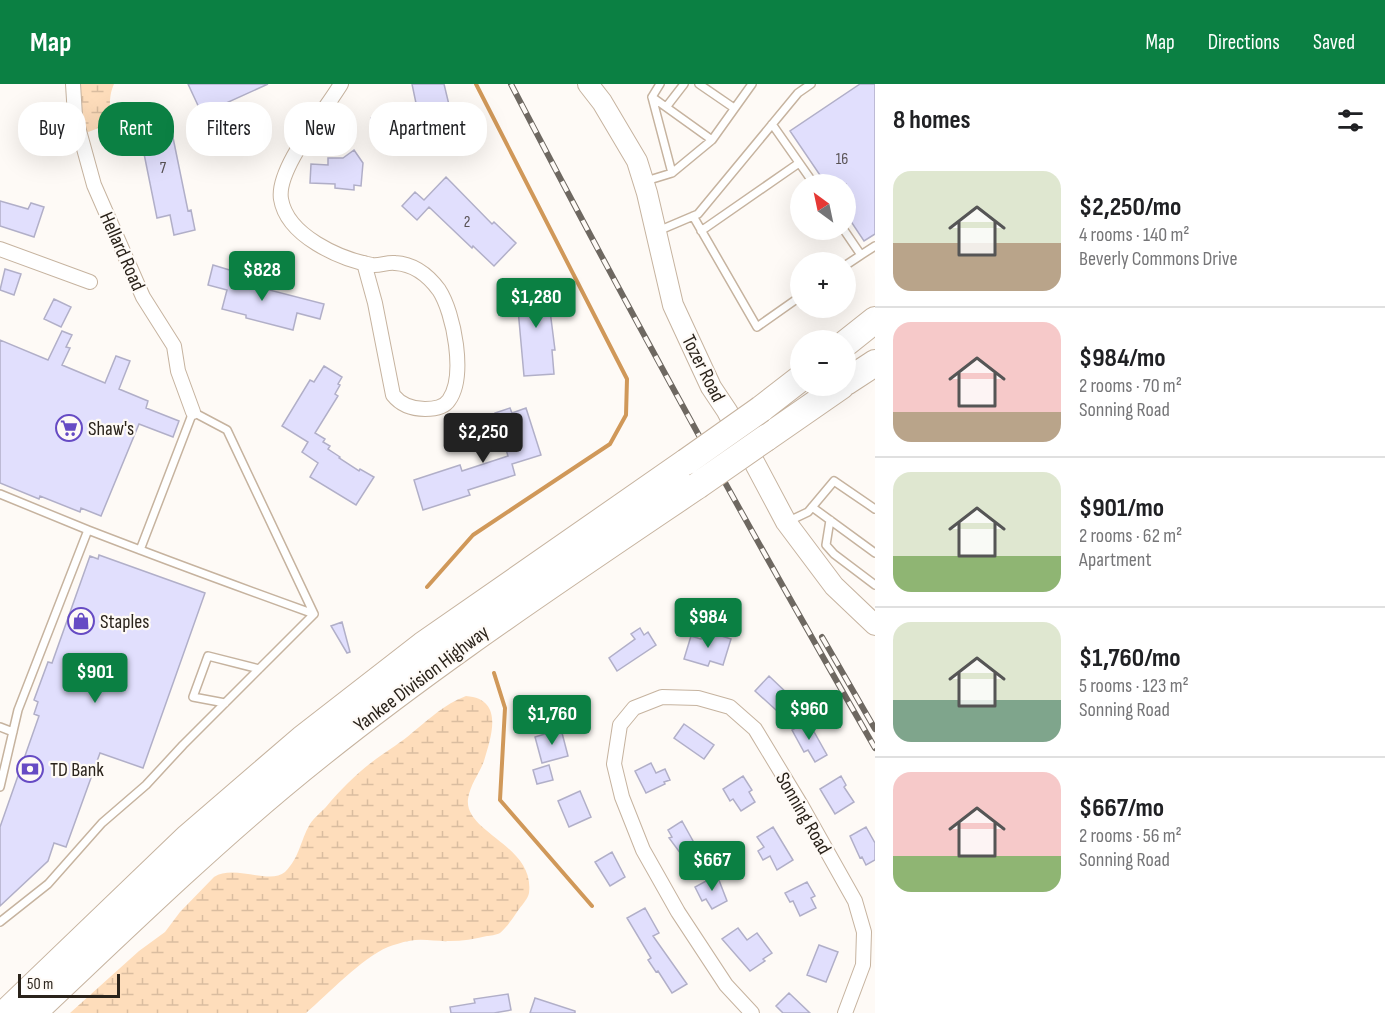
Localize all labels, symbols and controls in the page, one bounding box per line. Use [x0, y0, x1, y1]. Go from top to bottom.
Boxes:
text: Map [30, 26, 71, 59]
text: Map [1145, 30, 1175, 55]
text: Directions [1208, 30, 1280, 55]
text: Saved [1313, 30, 1355, 55]
chip: Buy [18, 102, 86, 156]
chip: Rent [98, 102, 174, 156]
chip: Filters [186, 102, 272, 156]
chip: New [284, 102, 357, 156]
chip: Apartment [369, 102, 487, 156]
icon: filters [1334, 104, 1367, 137]
text: 8 homes [893, 105, 971, 136]
house number: 16 [836, 150, 848, 169]
house number: 7 [160, 159, 167, 178]
north arrow [790, 174, 856, 240]
map controls [790, 174, 856, 396]
text: $2,250/mo [1079, 192, 1181, 223]
icon: home [941, 195, 1013, 267]
street label: Hellard Road [94, 208, 150, 294]
house number: 2 [464, 213, 470, 232]
text: 4 rooms · 140 m² [1079, 223, 1189, 247]
text: Beverly Commons Drive [1079, 247, 1237, 271]
pin: $828 [226, 251, 298, 302]
button: + [790, 252, 856, 318]
text: $828 [243, 258, 281, 282]
pin: $1,280 [487, 278, 585, 329]
text: $1,280 [511, 285, 561, 309]
button: − [790, 330, 856, 396]
street label: Tozer Road [676, 331, 730, 406]
text: $984/mo [1079, 343, 1166, 374]
icon: home [941, 346, 1013, 418]
text: 2 rooms · 70 m² [1079, 374, 1182, 398]
text: Sonning Road [1079, 398, 1170, 422]
supermarket icon: Shaw's [54, 413, 84, 443]
pin: $2,250 [434, 413, 532, 464]
place label: Shaw's [88, 417, 134, 441]
text: $2,250 [458, 420, 508, 444]
text: $901/mo [1079, 493, 1164, 524]
icon: home [941, 496, 1013, 568]
text: 2 rooms · 62 m² [1079, 524, 1182, 548]
text: Apartment [1079, 548, 1152, 572]
pin: $984 [672, 598, 744, 649]
text: $984 [689, 605, 727, 629]
shop icon: Staples [66, 606, 96, 636]
place label: Staples [100, 610, 149, 634]
street label: Yankee Division Highway [349, 620, 494, 737]
text: $1,760/mo [1079, 643, 1181, 674]
icon: home [941, 646, 1013, 718]
pin: $901 [59, 653, 131, 704]
text: $901 [76, 660, 114, 684]
text: 5 rooms · 123 m² [1079, 674, 1189, 698]
pin: $960 [773, 690, 845, 741]
pin: $1,760 [503, 695, 601, 746]
text: $960 [790, 697, 828, 721]
text: Sonning Road [1079, 698, 1170, 722]
text: $1,760 [527, 702, 577, 726]
bank icon: TD Bank [15, 754, 45, 784]
place label: TD Bank [50, 758, 104, 782]
street label: Sonning Road [770, 768, 836, 859]
text: $667/mo [1079, 793, 1164, 824]
icon: home [941, 796, 1013, 868]
text: 2 rooms · 56 m² [1079, 824, 1182, 848]
pin: $667 [676, 841, 748, 892]
text: $667 [693, 848, 731, 872]
text: Sonning Road [1079, 848, 1170, 872]
scale bar [18, 971, 120, 998]
text: 50 m [27, 975, 53, 994]

